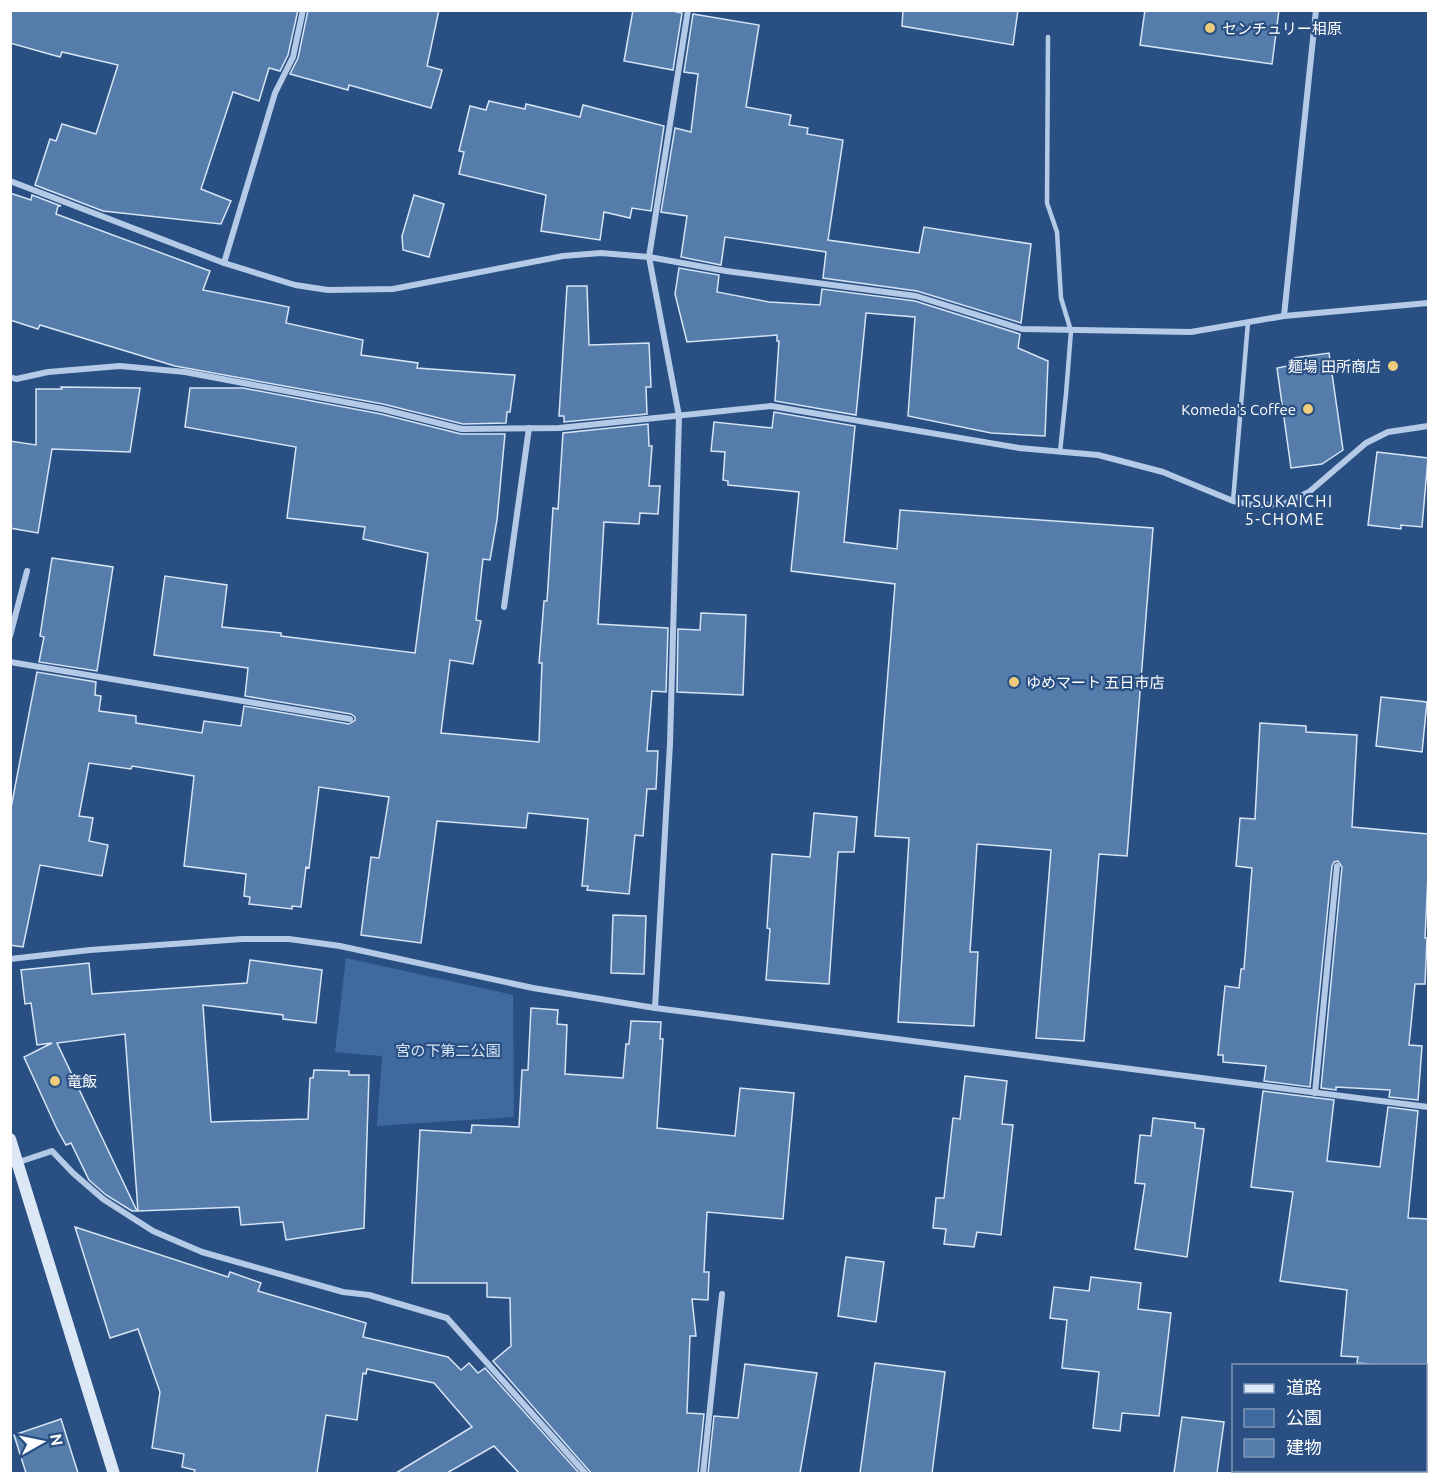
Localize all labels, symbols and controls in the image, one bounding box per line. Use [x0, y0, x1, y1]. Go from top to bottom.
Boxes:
place label: センチュリー相原 [1222, 20, 1342, 37]
marker: センチュリー相原 [1203, 21, 1217, 35]
place label: 麺場 田所商店 [1288, 358, 1381, 375]
marker: 麺場 田所商店 [1386, 359, 1400, 373]
place label: Komeda's Coffee [1181, 401, 1296, 418]
marker: Komeda's Coffee [1301, 402, 1315, 416]
district label: ITSUKAICHI 5-CHOME [1236, 492, 1334, 528]
place label: ゆめマート 五日市店 [1026, 674, 1164, 691]
marker: ゆめマート 五日市店 [1007, 675, 1021, 689]
park label: 宮の下第二公園 [395, 1042, 501, 1059]
place label: 竜飯 [67, 1073, 97, 1090]
marker: 竜飯 [48, 1074, 62, 1088]
legend [1232, 1364, 1427, 1472]
text: 道路 [1286, 1377, 1322, 1397]
text: 公園 [1286, 1407, 1322, 1427]
north arrow [12, 1412, 72, 1472]
text: N [47, 1432, 67, 1447]
text: 建物 [1286, 1437, 1322, 1457]

